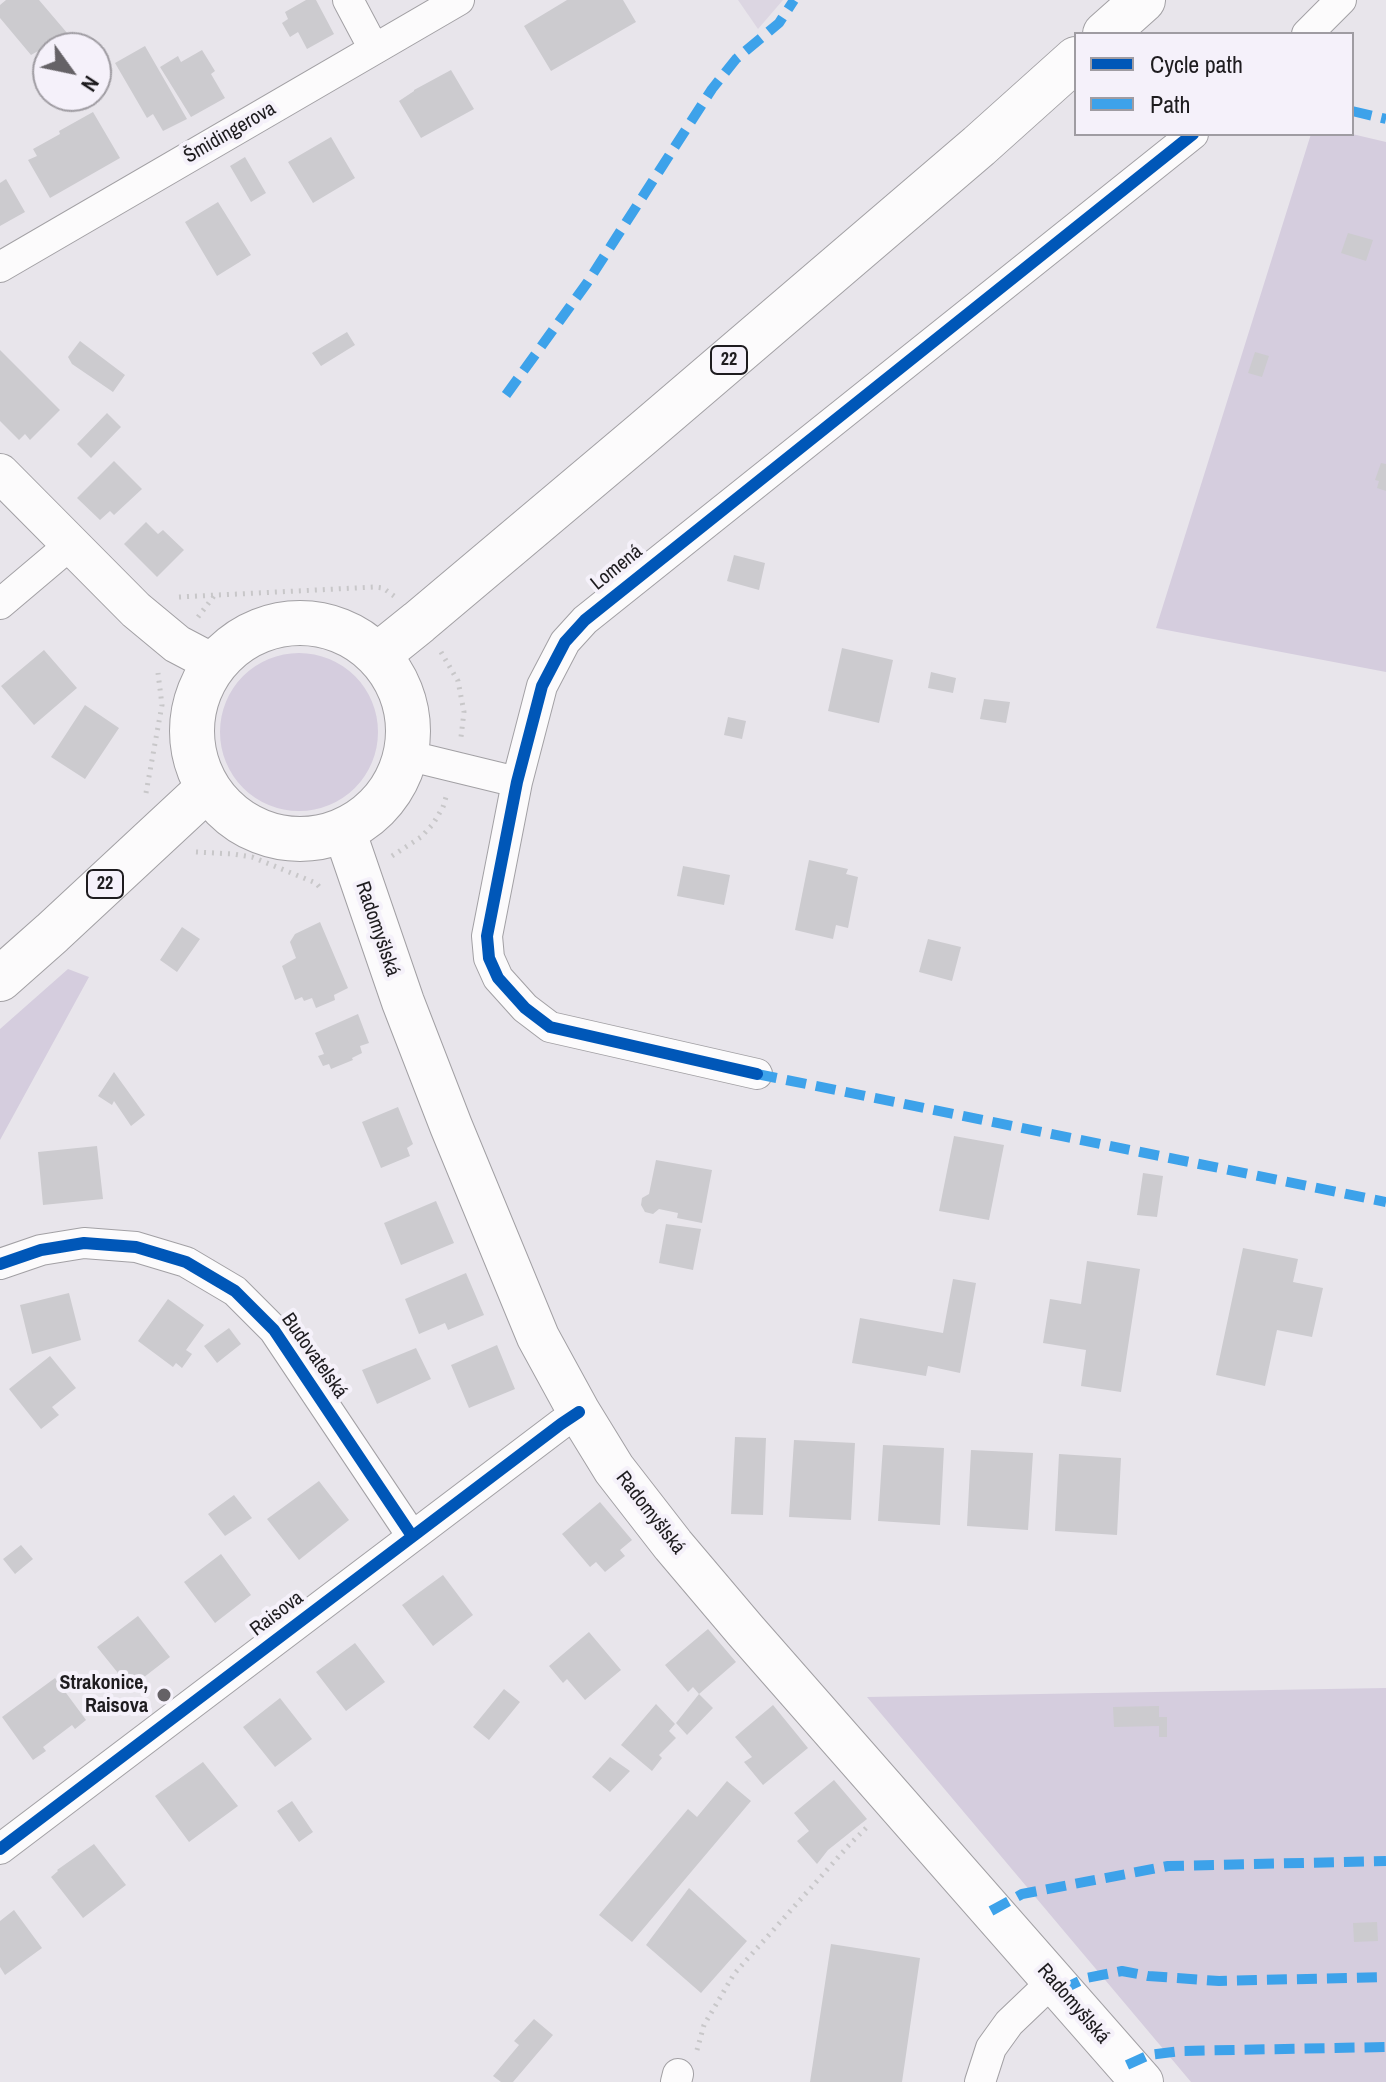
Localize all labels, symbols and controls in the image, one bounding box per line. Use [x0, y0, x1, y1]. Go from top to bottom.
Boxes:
north arrow [32, 32, 112, 112]
legend [1074, 32, 1354, 136]
text: Cycle path [1150, 48, 1243, 80]
text: N [74, 70, 107, 98]
text: Path [1150, 88, 1191, 120]
street label: Šmidingerova [180, 97, 280, 169]
road number: 22 [711, 346, 747, 374]
street label: Lomená [586, 540, 648, 596]
road number: 22 [87, 870, 123, 898]
street label: Radomyšlská [350, 879, 404, 979]
street label: Budovatelská [276, 1309, 352, 1403]
street label: Radomyšlská [610, 1467, 690, 1559]
street label: Raisova [246, 1586, 308, 1642]
place label: Strakonice, Raisova [60, 1672, 148, 1719]
marker: Strakonice, Raisova [155, 1686, 173, 1704]
street label: Radomyšlská [1032, 1959, 1114, 2049]

